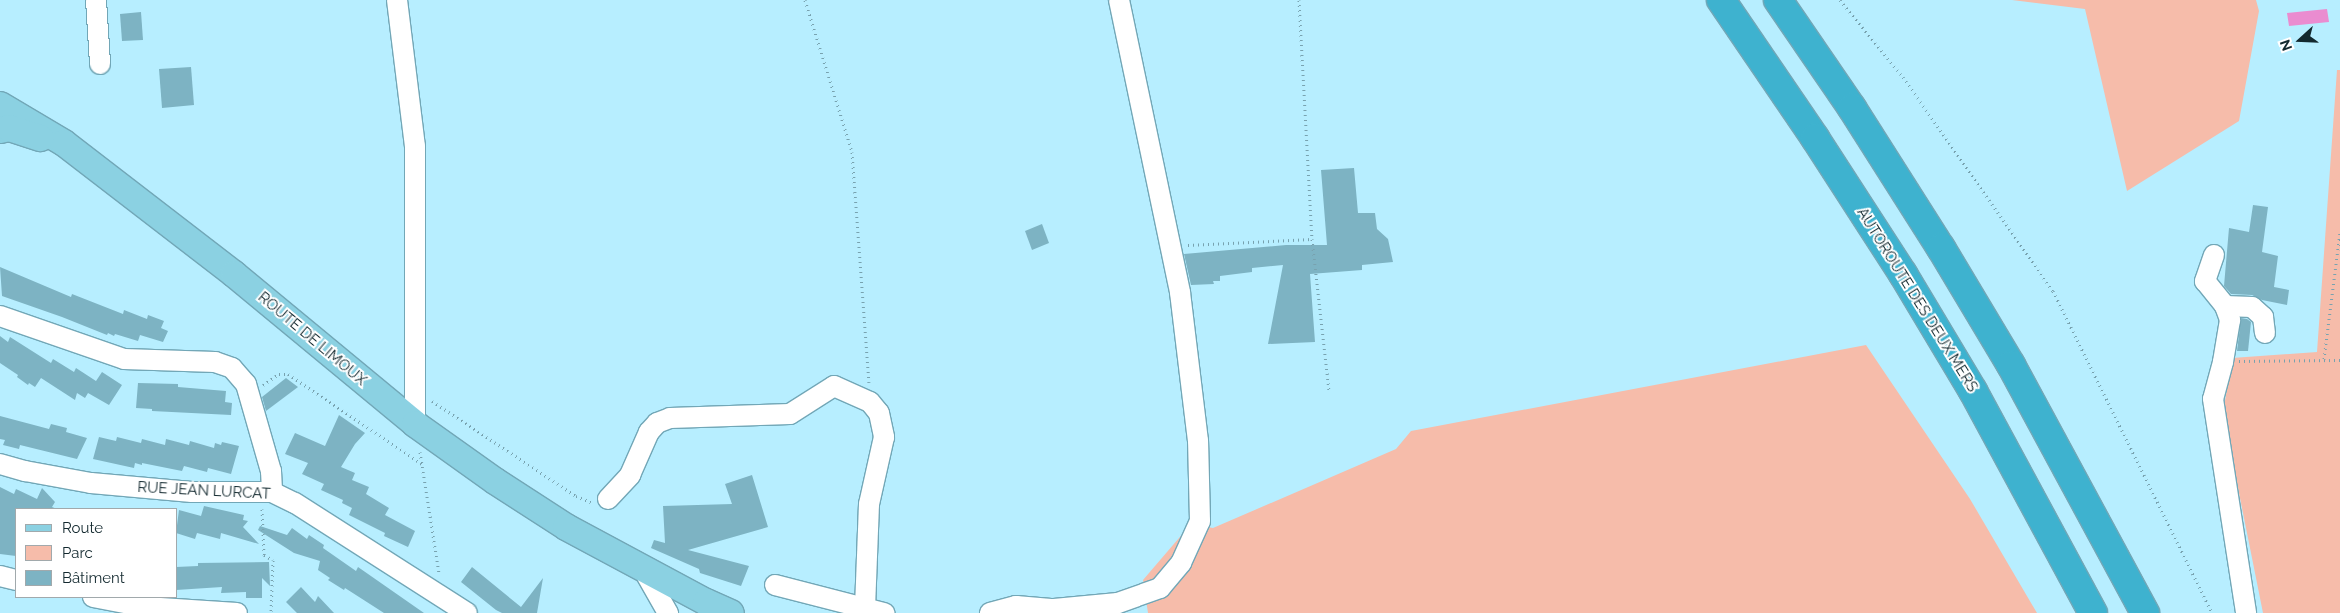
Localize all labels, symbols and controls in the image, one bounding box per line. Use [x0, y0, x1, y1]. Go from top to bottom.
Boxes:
north arrow [2275, 15, 2325, 65]
text: N [2277, 37, 2295, 53]
street label: AUTOROUTE DES DEUX MERS [1853, 205, 1981, 395]
street label: ROUTE DE LIMOUX [254, 288, 370, 390]
street label: RUE JEAN LURCAT [137, 479, 271, 503]
legend [15, 508, 178, 598]
text: Route [62, 519, 103, 537]
text: Parc [62, 544, 93, 562]
text: Bâtiment [62, 569, 125, 587]

